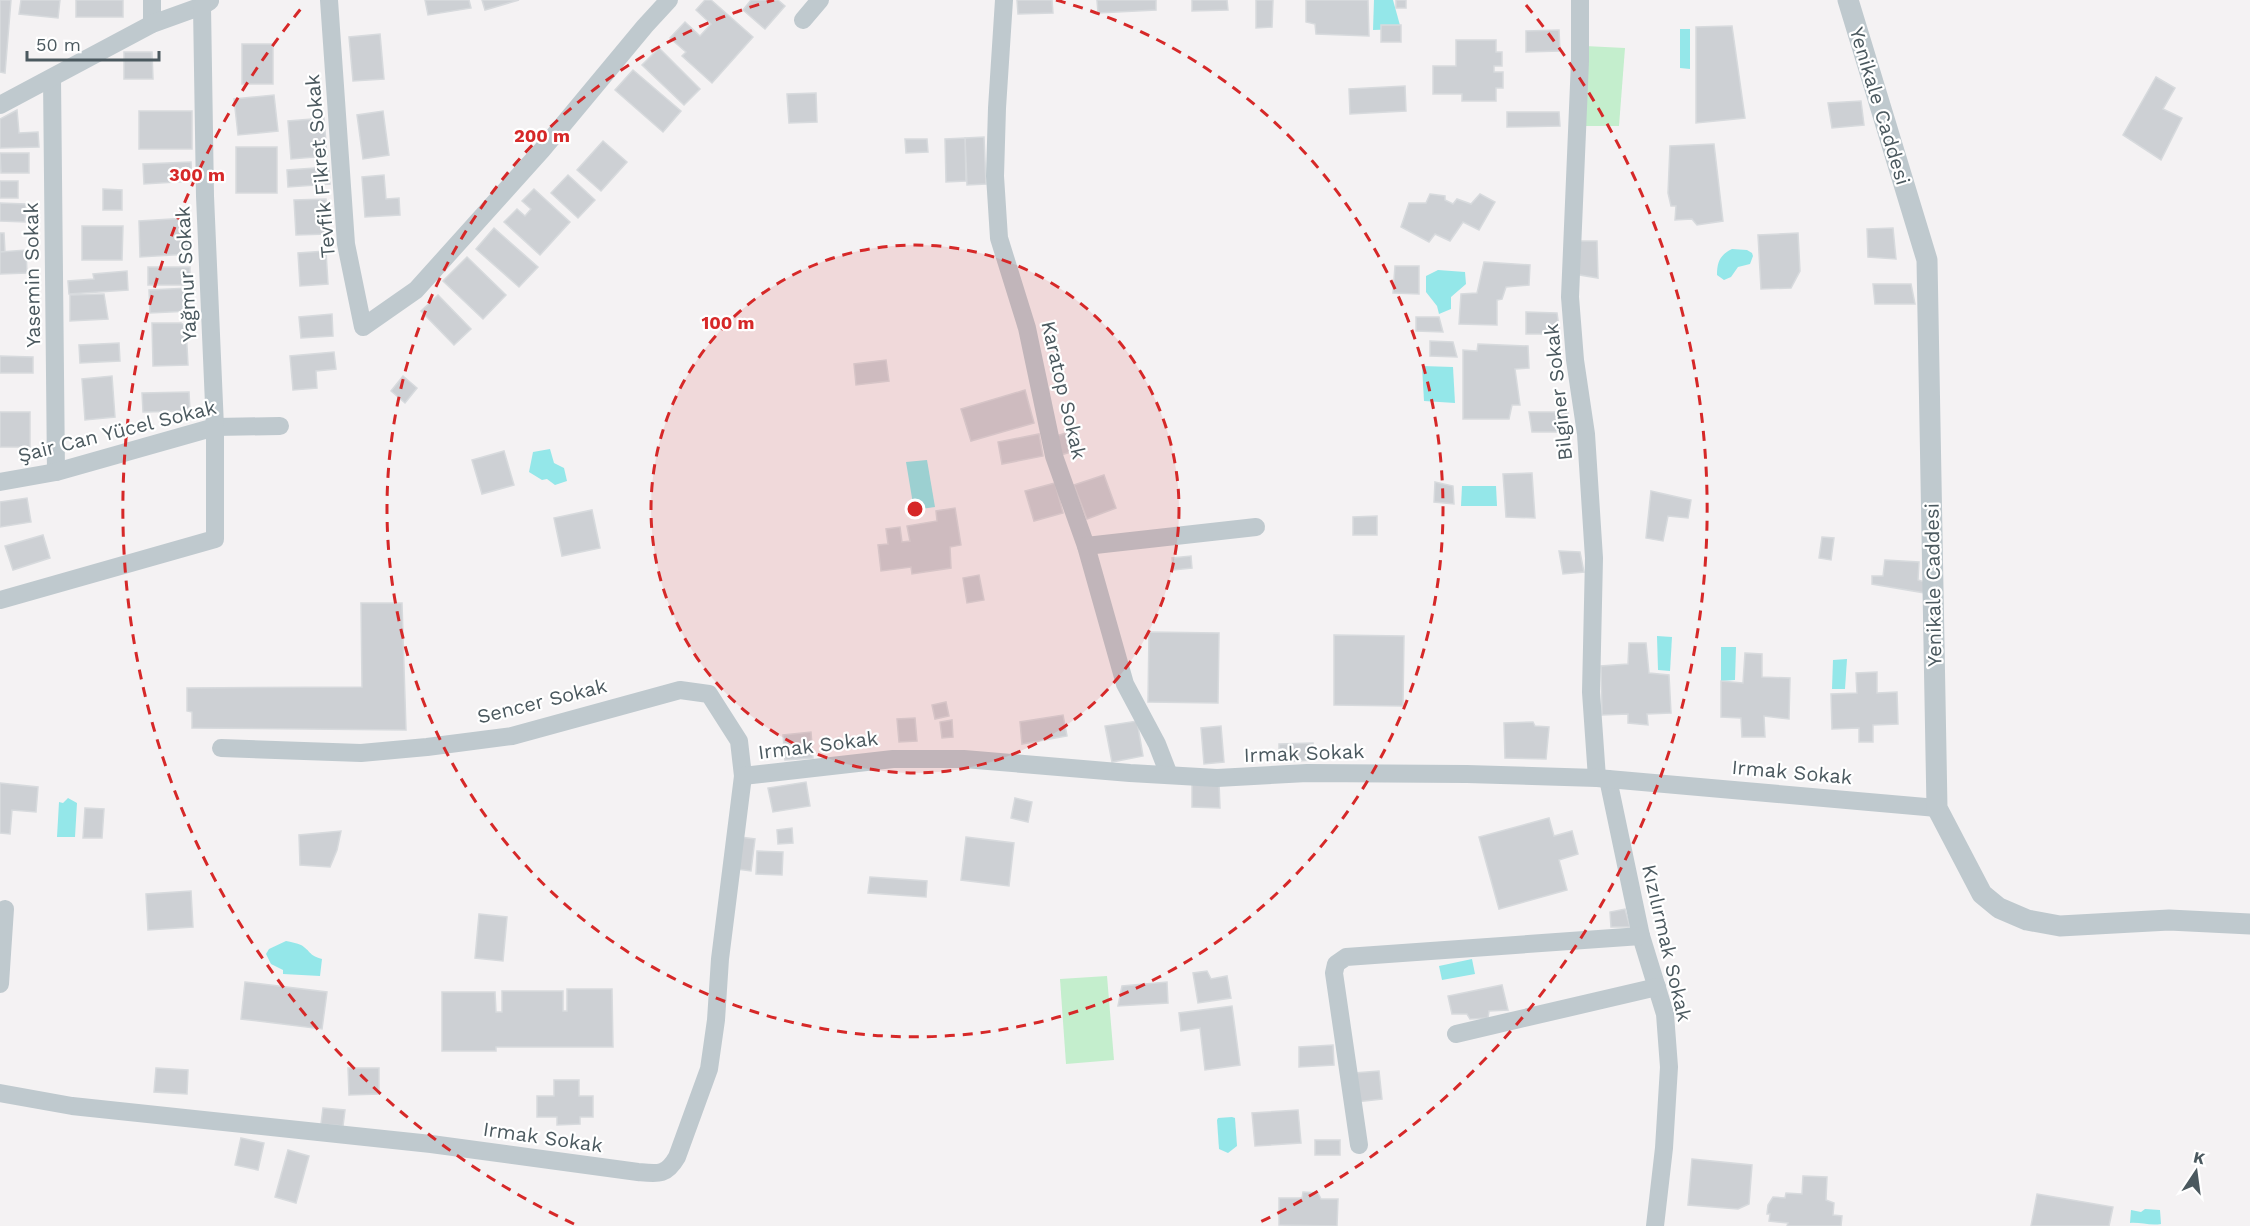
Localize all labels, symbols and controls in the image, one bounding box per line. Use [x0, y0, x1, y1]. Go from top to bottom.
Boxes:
scale bar [27, 24, 159, 62]
street label: Yenikale Caddesi [1845, 24, 1915, 188]
text: 50 m [36, 34, 81, 55]
street label: Tevfik Fikret Sokak [300, 73, 340, 259]
text: 200 m [514, 125, 570, 146]
text: 300 m [169, 164, 225, 185]
street label: Yasemin Sokak [19, 202, 45, 348]
street label: Yağmur Sokak [170, 205, 202, 343]
text: 100 m [701, 312, 755, 333]
street label: Karatop Sokak [1036, 318, 1092, 462]
street label: Bilginer Sokak [1539, 322, 1577, 462]
street label: Şair Can Yücel Sokak [15, 395, 219, 467]
centre of rings [905, 499, 925, 519]
street label: Yenikale Caddesi [1920, 503, 1946, 667]
street label: Sencer Sokak [475, 673, 609, 729]
street label: Irmak Sokak [757, 726, 879, 764]
street label: Irmak Sokak [1243, 739, 1365, 767]
street label: Irmak Sokak [1731, 755, 1853, 789]
street label: Kızılırmak Sokak [1637, 862, 1697, 1024]
street label: Irmak Sokak [482, 1117, 604, 1157]
north arrow [2166, 1142, 2226, 1202]
text: K [2192, 1147, 2207, 1168]

